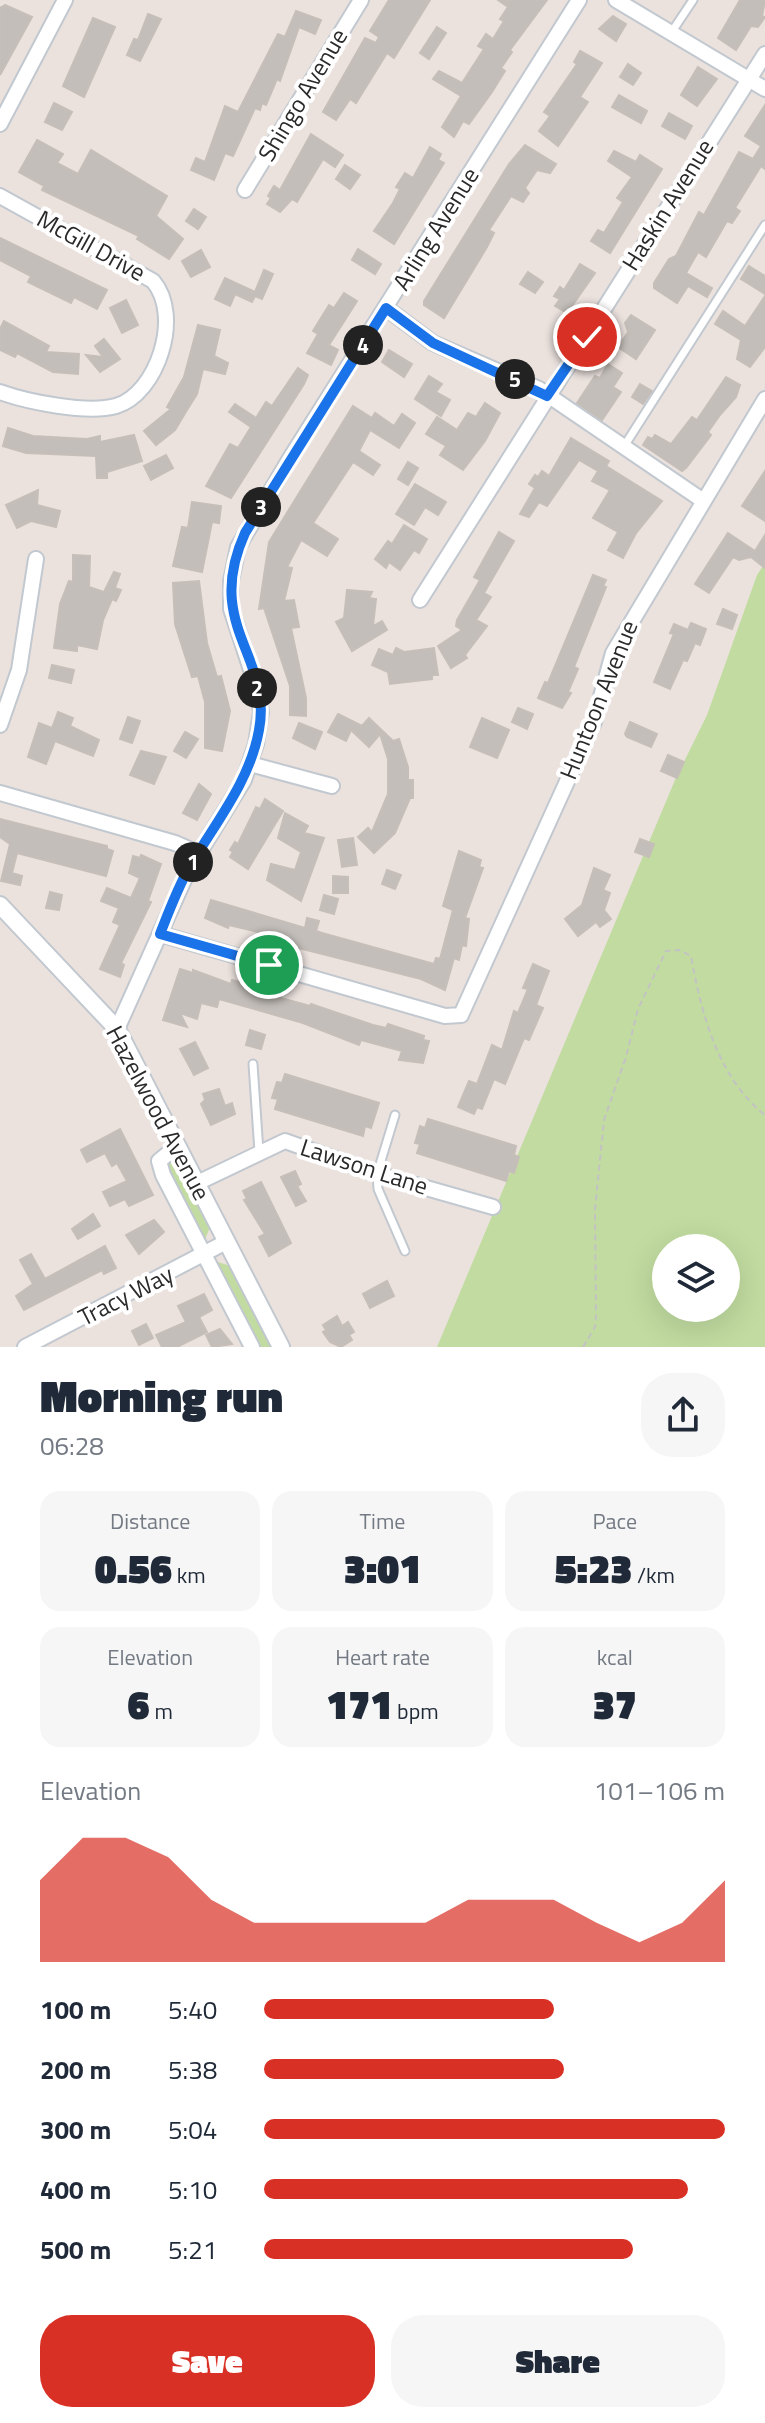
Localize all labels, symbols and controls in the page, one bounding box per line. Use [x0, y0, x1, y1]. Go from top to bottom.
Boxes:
street label: Shingo Avenue [248, 21, 356, 168]
street label: Haskin Avenue [612, 132, 722, 277]
street label: Arling Avenue [383, 160, 487, 297]
street label: McGill Drive [31, 200, 152, 290]
pin [553, 303, 621, 371]
icon: check [565, 315, 609, 359]
pin: 4 [343, 325, 383, 365]
text: 4 [357, 328, 369, 362]
pin: 5 [495, 359, 535, 399]
text: 5 [509, 362, 521, 396]
pin: 3 [241, 487, 281, 527]
text: 3 [255, 490, 267, 524]
street label: Huntoon Avenue [550, 615, 646, 785]
pin: 2 [237, 668, 277, 708]
text: 2 [251, 671, 263, 705]
pin: 1 [173, 842, 213, 882]
text: 1 [187, 845, 199, 879]
pin [235, 931, 303, 999]
icon: arrive [247, 943, 291, 987]
street label: Hazelwood Avenue [98, 1019, 220, 1206]
street label: Lawson Lane [296, 1128, 433, 1204]
map controls [652, 1234, 740, 1322]
button: layers [652, 1234, 740, 1322]
street label: Tracy Way [72, 1256, 180, 1334]
text: Morning run [40, 1362, 283, 1429]
button: share [641, 1373, 725, 1457]
text: 06:28 [40, 1426, 104, 1465]
text: Distance [110, 1504, 190, 1538]
text: Time [360, 1504, 405, 1538]
text: Pace [593, 1504, 637, 1538]
text: 0.56 [95, 1538, 172, 1599]
text: 3:01 [344, 1538, 421, 1599]
text: 5:23 [555, 1538, 632, 1599]
text: km [172, 1558, 206, 1592]
text: /km [632, 1558, 675, 1592]
text: Elevation [107, 1640, 193, 1674]
text: Heart rate [335, 1640, 430, 1674]
text: kcal [597, 1640, 633, 1674]
text: 6 [128, 1674, 150, 1735]
text: 171 [326, 1674, 392, 1735]
text: 37 [593, 1674, 637, 1735]
text: m [150, 1694, 173, 1728]
text: bpm [392, 1694, 439, 1728]
text: Elevation [40, 1771, 141, 1810]
text: 101–106 m [594, 1771, 725, 1810]
text: 100 m [40, 1990, 111, 2029]
text: 5:40 [168, 1990, 217, 2029]
text: 200 m [40, 2050, 111, 2089]
text: 5:38 [168, 2050, 217, 2089]
text: 300 m [40, 2110, 111, 2149]
text: 5:04 [168, 2110, 217, 2149]
text: 400 m [40, 2170, 111, 2209]
text: 5:10 [168, 2170, 217, 2209]
text: 500 m [40, 2230, 111, 2269]
text: 5:21 [168, 2230, 217, 2269]
button: Save [40, 2315, 375, 2407]
button: Share [391, 2315, 725, 2407]

